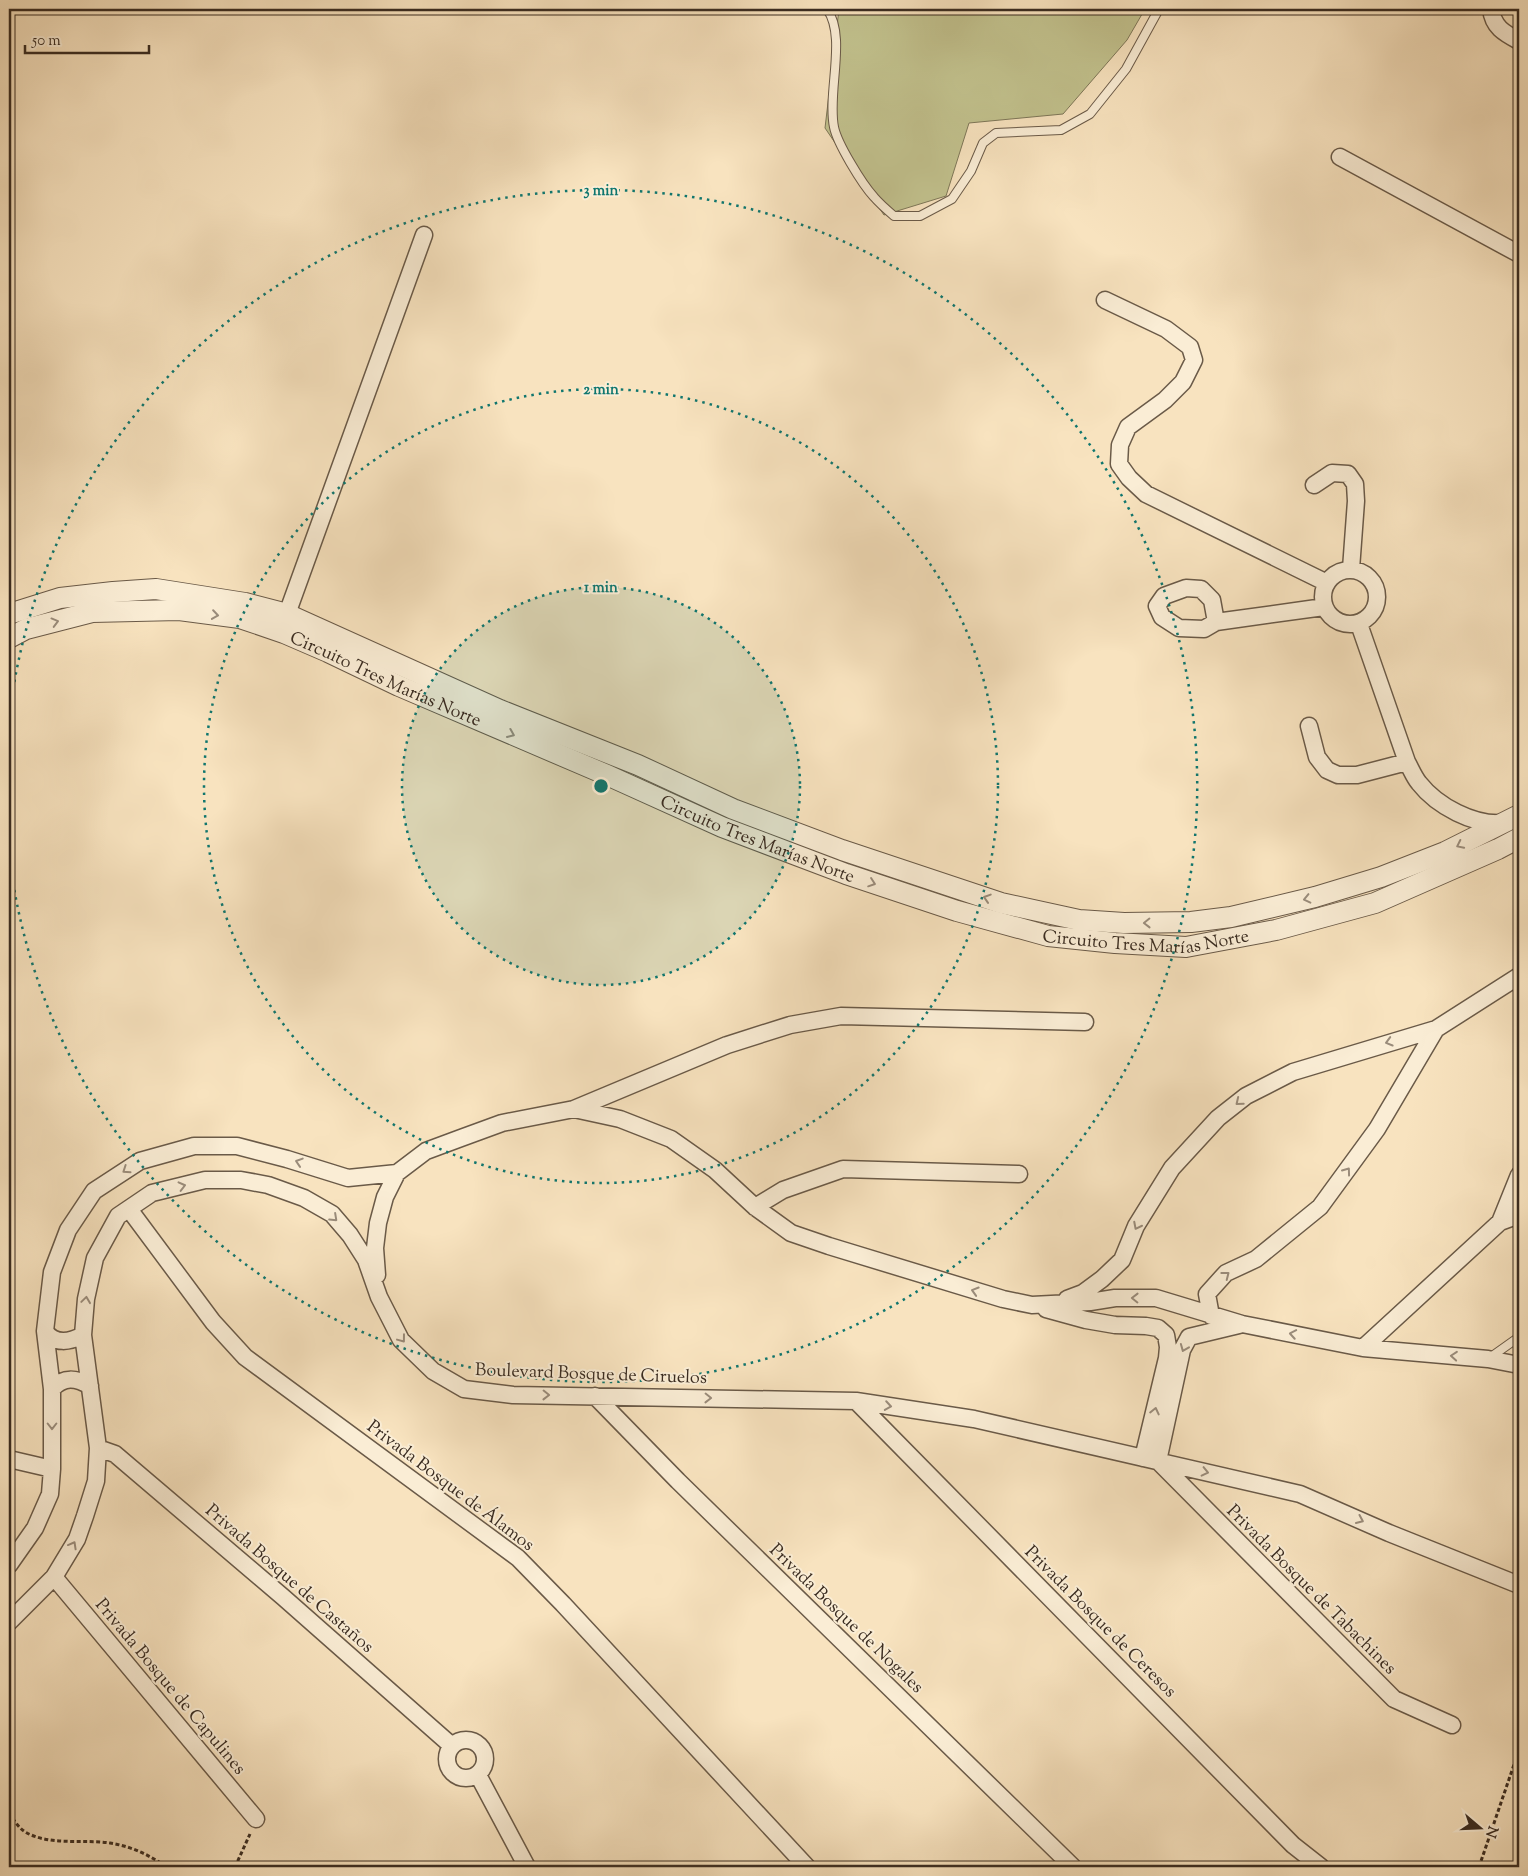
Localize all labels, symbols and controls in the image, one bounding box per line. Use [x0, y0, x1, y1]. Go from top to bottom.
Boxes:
scale bar [25, 22, 149, 54]
text: 50 m [31, 31, 61, 52]
text: 3 min [584, 181, 619, 202]
text: 2 min [583, 380, 619, 401]
text: 1 min [584, 578, 618, 599]
one-way arrow [212, 609, 220, 620]
one-way arrow [50, 617, 58, 627]
street label: Circuito Tres Marías Norte [285, 626, 485, 735]
one-way arrow [506, 727, 515, 738]
centre of rings [592, 777, 610, 795]
street label: Circuito Tres Marías Norte [655, 790, 858, 891]
one-way arrow [1456, 839, 1465, 849]
one-way arrow [867, 877, 875, 887]
one-way arrow [1303, 893, 1312, 904]
one-way arrow [984, 894, 992, 904]
one-way arrow [1143, 917, 1151, 928]
street label: Circuito Tres Marías Norte [1041, 924, 1251, 962]
one-way arrow [1386, 1037, 1394, 1047]
one-way arrow [1236, 1096, 1245, 1104]
one-way arrow [295, 1158, 303, 1168]
one-way arrow [122, 1164, 131, 1173]
one-way arrow [1341, 1167, 1350, 1177]
one-way arrow [177, 1181, 186, 1192]
one-way arrow [329, 1212, 338, 1221]
one-way arrow [1133, 1221, 1143, 1230]
one-way arrow [1220, 1272, 1229, 1281]
one-way arrow [971, 1286, 980, 1296]
one-way arrow [1131, 1293, 1139, 1303]
one-way arrow [80, 1296, 91, 1304]
one-way arrow [1289, 1329, 1297, 1339]
one-way arrow [396, 1333, 405, 1343]
one-way arrow [1180, 1343, 1191, 1352]
one-way arrow [1450, 1350, 1458, 1361]
street label: Boulevard Bosque de Ciruelos [474, 1358, 707, 1392]
one-way arrow [542, 1390, 550, 1400]
one-way arrow [705, 1393, 713, 1403]
one-way arrow [884, 1400, 892, 1410]
one-way arrow [1149, 1406, 1160, 1415]
street label: Privada Bosque de Álamos [361, 1415, 539, 1558]
one-way arrow [47, 1423, 57, 1431]
one-way arrow [1201, 1466, 1210, 1477]
street label: Privada Bosque de Castaños [199, 1499, 379, 1660]
street label: Privada Bosque de Tabachines [1220, 1500, 1401, 1681]
one-way arrow [1355, 1514, 1364, 1525]
street label: Privada Bosque de Nogales [763, 1539, 929, 1700]
street label: Privada Bosque de Ceresos [1018, 1540, 1182, 1704]
one-way arrow [67, 1541, 77, 1550]
street label: Privada Bosque de Capulines [88, 1593, 251, 1781]
north arrow [1456, 1804, 1506, 1854]
text: N [1479, 1823, 1502, 1840]

